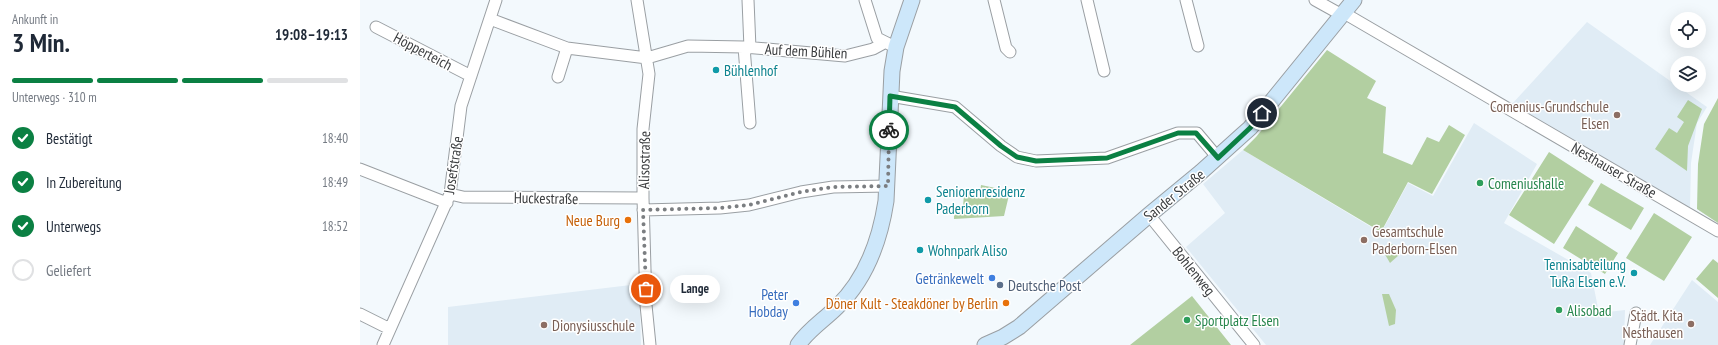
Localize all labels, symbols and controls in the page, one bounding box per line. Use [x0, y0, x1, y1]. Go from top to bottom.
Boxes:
text: Ankunft in [12, 11, 58, 28]
map controls [1670, 12, 1706, 92]
button: locate [1670, 12, 1706, 48]
text: 19:08–19:13 [275, 25, 348, 44]
text: 3 Min. [12, 26, 70, 59]
street label: Höpperteich [390, 28, 456, 74]
street label: Auf dem Bühlen [764, 39, 848, 63]
button: layers [1670, 56, 1706, 92]
place label: Bühlenhof [724, 61, 778, 80]
marker: Bühlenhof [711, 65, 721, 75]
text: Unterwegs · 310 m [12, 89, 97, 106]
pin [1245, 96, 1279, 130]
place label: Comenius-Grundschule Elsen [1490, 97, 1609, 133]
icon: home [1251, 102, 1273, 124]
courier [869, 110, 909, 150]
marker: Comenius-Grundschule Elsen [1612, 110, 1622, 120]
icon: bike [878, 119, 900, 141]
icon: check [12, 127, 34, 149]
text: Bestätigt [46, 129, 92, 148]
text: 18:40 [322, 130, 348, 147]
street label: Alisostraße [634, 131, 654, 189]
street label: Josefstraße [439, 135, 467, 196]
street label: Nesthauser Straße [1568, 138, 1660, 202]
street label: Sander Straße [1140, 165, 1208, 225]
icon: check [12, 171, 34, 193]
text: In Zubereitung [46, 173, 122, 192]
text: 18:49 [322, 174, 348, 191]
place label: Comeniushalle [1488, 174, 1564, 193]
marker: Comeniushalle [1475, 178, 1485, 188]
place label: Seniorenresidenz Paderborn [936, 182, 1025, 218]
street label: Huckestraße [514, 188, 578, 208]
marker: Seniorenresidenz Paderborn [923, 195, 933, 205]
place label: Neue Burg [566, 211, 620, 230]
icon: check [12, 215, 34, 237]
marker: Neue Burg [623, 215, 633, 225]
text: Unterwegs [46, 217, 101, 236]
text: 18:52 [322, 218, 348, 235]
place label: Gesamtschule Paderborn-Elsen [1372, 222, 1457, 258]
marker: Gesamtschule Paderborn-Elsen [1359, 235, 1369, 245]
place label: Wohnpark Aliso [928, 241, 1007, 260]
street label: Bohlenweg [1168, 243, 1220, 299]
marker: Wohnpark Aliso [915, 245, 925, 255]
place label: Tennisabteilung TuRa Elsen e.V. [1544, 255, 1626, 291]
text: Geliefert [46, 261, 91, 280]
marker: Tennisabteilung TuRa Elsen e.V. [1629, 268, 1639, 278]
place label: Getränkewelt [915, 269, 984, 288]
pin [629, 272, 663, 306]
marker: Getränkewelt [987, 273, 997, 283]
callout: Lange [670, 275, 720, 303]
place label: Deutsche Post [1008, 276, 1081, 295]
icon: bag [635, 278, 657, 300]
text: Lange [681, 280, 709, 297]
marker: Deutsche Post [995, 280, 1005, 290]
place label: Peter Hobday [749, 285, 789, 321]
place label: Döner Kult - Steakdöner by Berlin [826, 294, 998, 313]
marker: Peter Hobday [791, 298, 801, 308]
marker: Döner Kult - Steakdöner by Berlin [1001, 298, 1011, 308]
place label: Alisobad [1567, 301, 1611, 320]
marker: Alisobad [1554, 305, 1564, 315]
place label: Städt. Kita Nesthausen [1623, 306, 1683, 342]
place label: Sportplatz Elsen [1195, 311, 1279, 330]
marker: Sportplatz Elsen [1182, 315, 1192, 325]
place label: Dionysiusschule [552, 316, 635, 335]
marker: Städt. Kita Nesthausen [1686, 319, 1696, 329]
marker: Dionysiusschule [539, 320, 549, 330]

